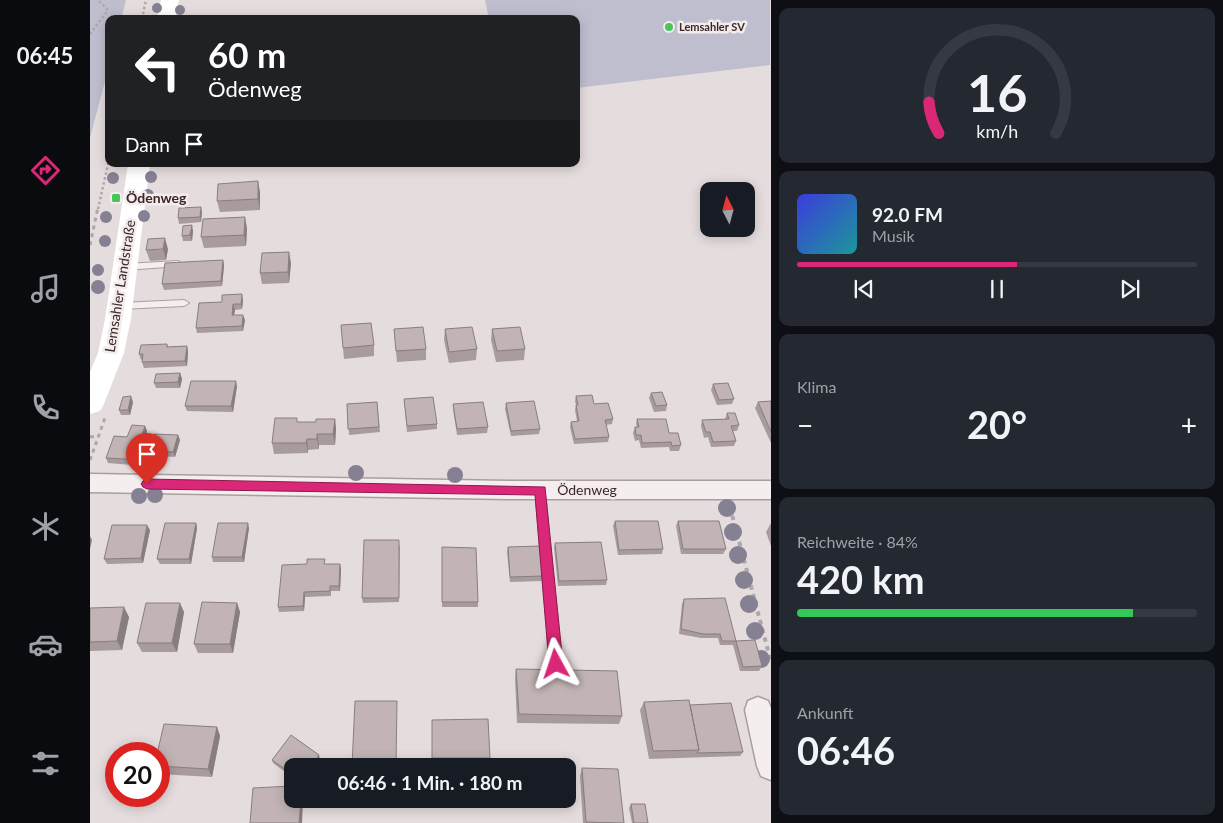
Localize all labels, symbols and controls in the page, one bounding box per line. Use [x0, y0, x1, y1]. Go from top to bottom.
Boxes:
place label: Lemsahler SV [679, 20, 745, 33]
marker: Lemsahler SV [663, 21, 675, 33]
text: 60 m [208, 33, 286, 75]
icon: left [125, 35, 190, 100]
text: 06:45 [17, 42, 73, 69]
text: 16 [967, 61, 1027, 123]
text: Ödenweg [208, 75, 302, 102]
text: km/h [976, 120, 1018, 142]
icon: arrive [180, 130, 208, 158]
text: Dann [125, 133, 170, 156]
icon: directions [28, 153, 63, 188]
north arrow [700, 182, 755, 238]
map controls [700, 182, 755, 237]
place label: Ödenweg [126, 189, 187, 206]
marker: Ödenweg [110, 192, 122, 204]
text: 92.0 FM [872, 203, 943, 226]
street label: Lemsahler Landstraße [101, 218, 138, 353]
text: Musik [872, 226, 915, 245]
icon: music [28, 271, 63, 306]
icon: previous [850, 275, 878, 303]
icon: pause [983, 275, 1011, 303]
icon: next [1116, 275, 1144, 303]
text: Klima [797, 377, 836, 396]
icon: phone [28, 390, 63, 425]
text: 20° [967, 401, 1027, 447]
text: − [797, 408, 813, 442]
text: + [1181, 408, 1197, 442]
pin [126, 433, 168, 484]
icon: arrive [133, 440, 161, 468]
street label: Ödenweg [557, 481, 617, 498]
icon: climate [28, 509, 63, 544]
text: Reichweite · 84% [797, 532, 918, 551]
text: 420 km [797, 556, 925, 602]
icon: car [28, 627, 63, 662]
position arrow [529, 637, 581, 689]
text: Ankunft [797, 703, 854, 722]
text: 06:46 [797, 727, 895, 773]
speed limit sign: 20 [105, 742, 170, 807]
icon: filters [28, 746, 63, 781]
text: 06:46 · 1 Min. · 180 m [338, 771, 522, 794]

